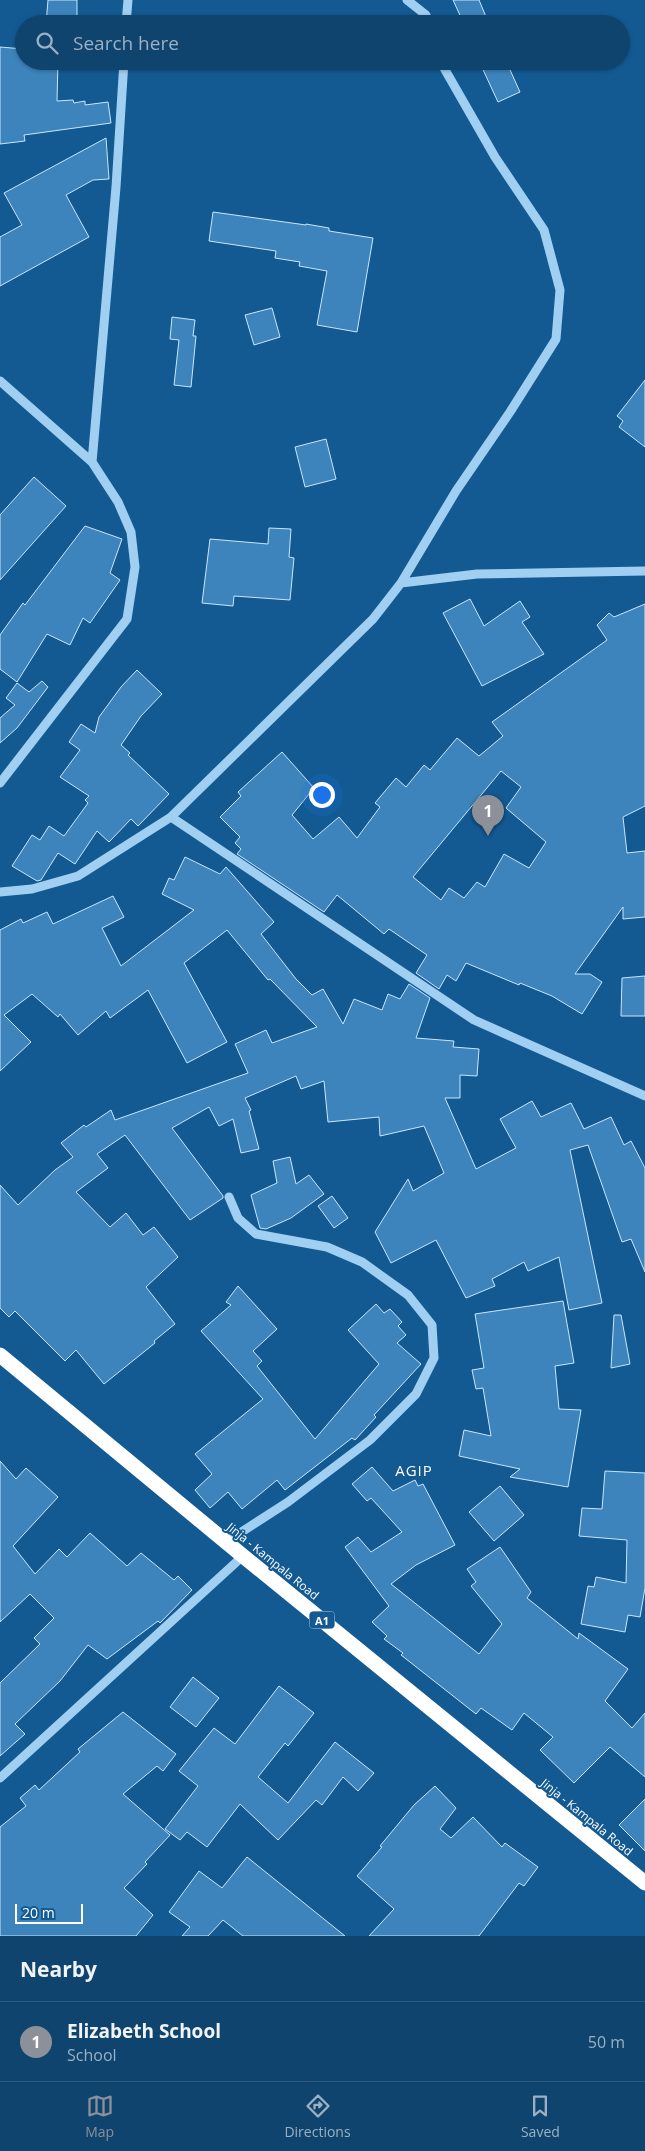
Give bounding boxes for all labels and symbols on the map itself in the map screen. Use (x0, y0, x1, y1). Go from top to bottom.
your location (309, 782, 335, 808)
pin: 1 (472, 795, 504, 836)
district label: AGIP (395, 1460, 433, 1480)
street label: Jinja - Kampala Road (223, 1518, 323, 1603)
road number: A1 (310, 1612, 334, 1628)
street label: Jinja - Kampala Road (537, 1774, 637, 1859)
scale bar (15, 1901, 82, 1924)

